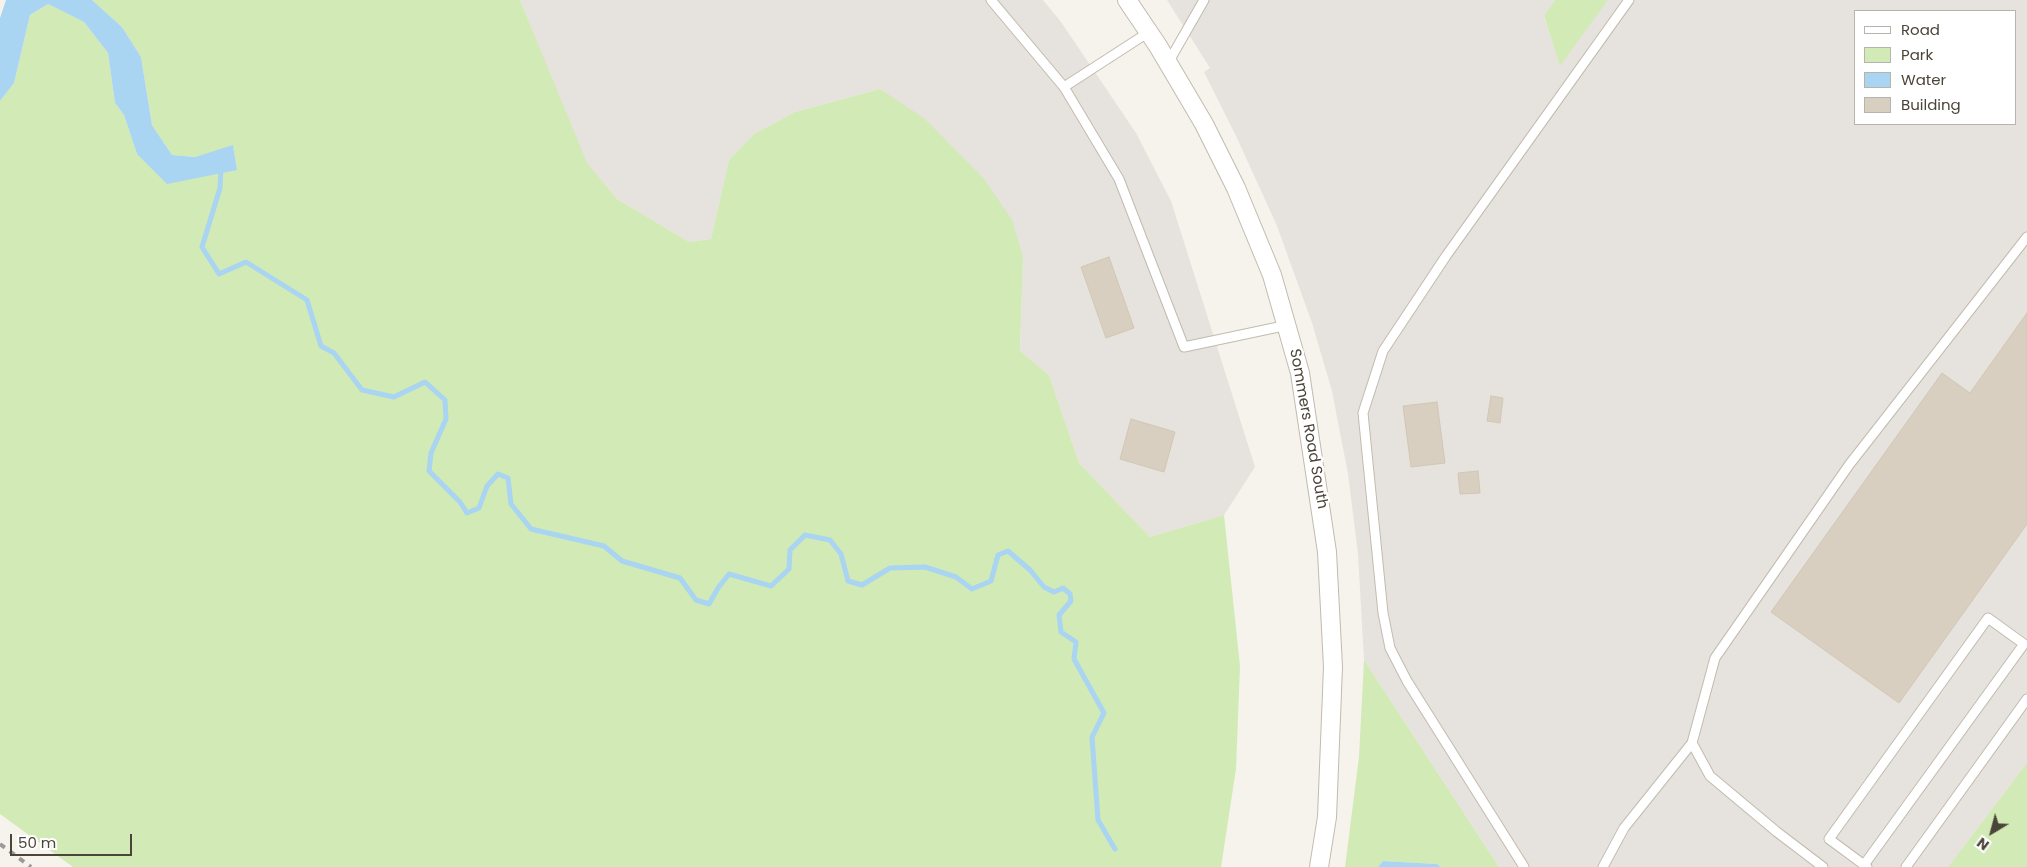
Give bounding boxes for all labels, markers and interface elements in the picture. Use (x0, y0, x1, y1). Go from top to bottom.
legend (1854, 10, 2017, 125)
text: Road (1901, 19, 1940, 40)
text: Park (1901, 44, 1933, 65)
text: Water (1901, 69, 1946, 90)
text: Building (1901, 94, 1961, 115)
street label: Sommers Road South (1285, 348, 1331, 510)
north arrow (1967, 807, 2017, 857)
scale bar (12, 824, 135, 856)
text: 50 m (18, 832, 56, 853)
text: N (1973, 833, 1993, 855)

